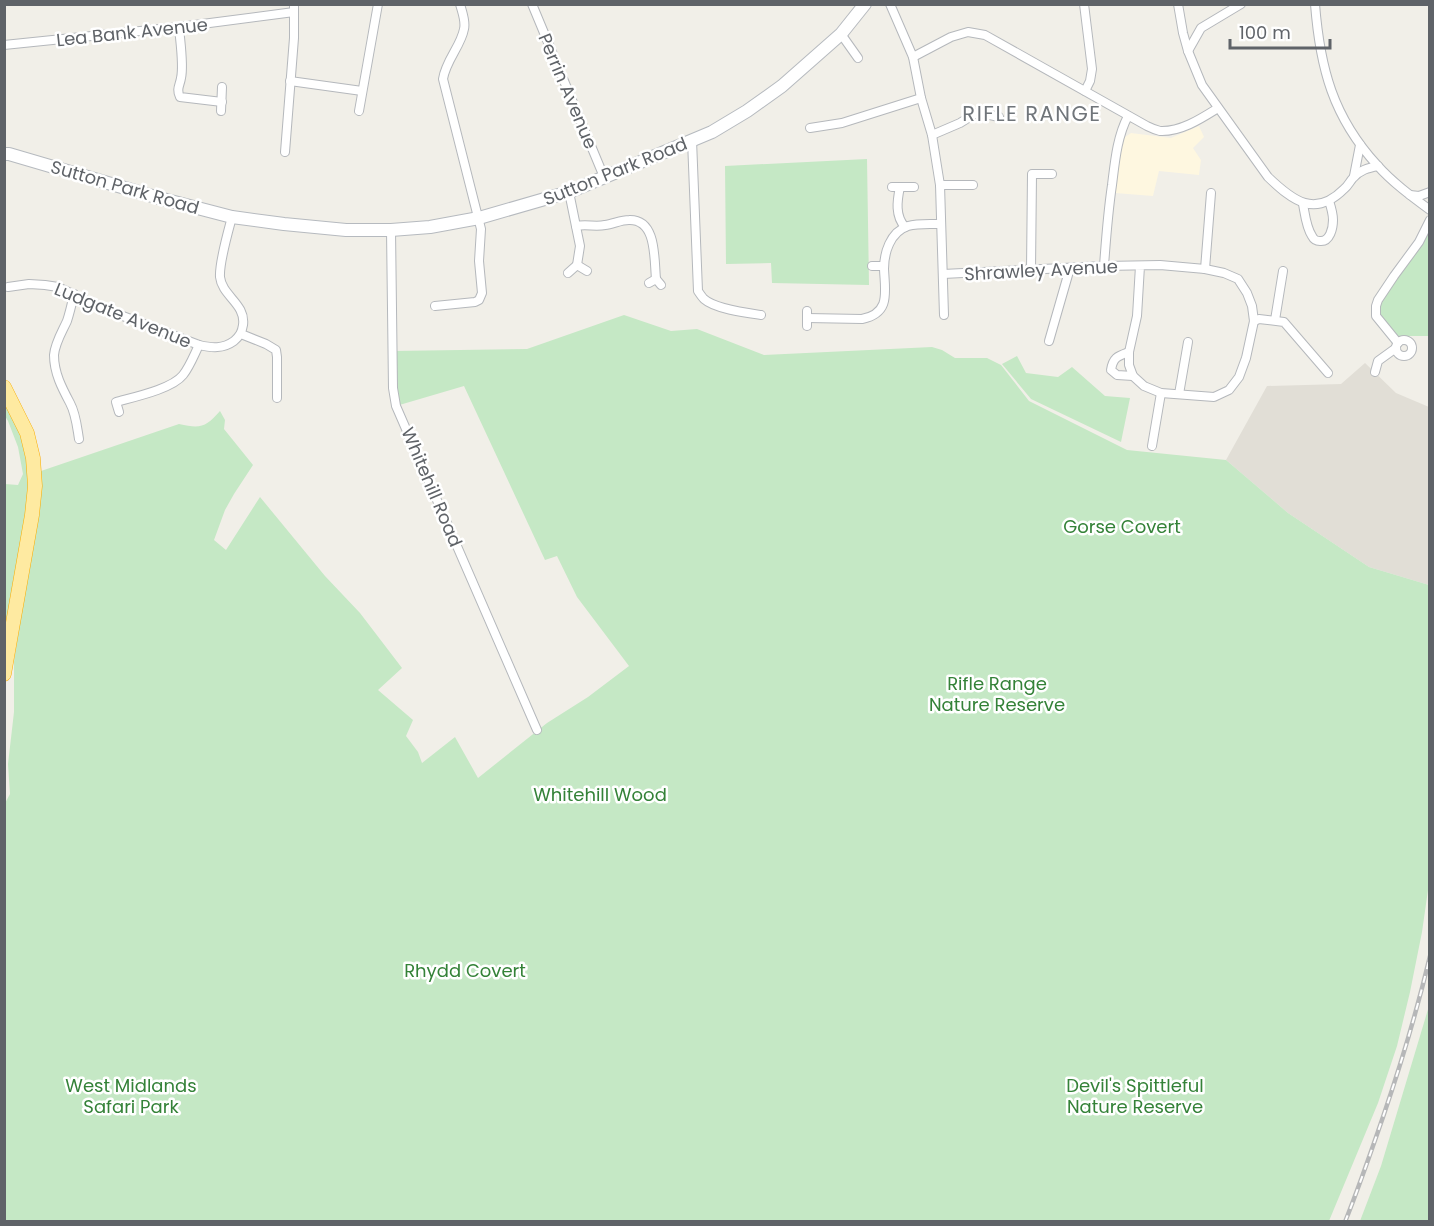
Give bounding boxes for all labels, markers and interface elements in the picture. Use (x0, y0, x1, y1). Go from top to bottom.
street label: Lea Bank Avenue (55, 12, 209, 52)
scale bar (1230, 12, 1330, 50)
text: 100 m (1239, 20, 1291, 45)
street label: Perrin Avenue (532, 29, 604, 153)
district label: RIFLE RANGE (962, 99, 1102, 128)
street label: Sutton Park Road (539, 131, 691, 211)
street label: Sutton Park Road (48, 154, 202, 220)
street label: Shrawley Avenue (964, 253, 1118, 287)
street label: Ludgate Avenue (51, 276, 195, 354)
street label: Whitehill Road (396, 423, 468, 551)
park label: Gorse Covert (1063, 514, 1181, 539)
park label: Rifle Range Nature Reserve (929, 671, 1065, 717)
park label: Whitehill Wood (533, 782, 667, 807)
park label: Rhydd Covert (404, 958, 526, 983)
park label: West Midlands Safari Park (65, 1073, 197, 1119)
park label: Devil's Spittleful Nature Reserve (1066, 1073, 1204, 1119)

